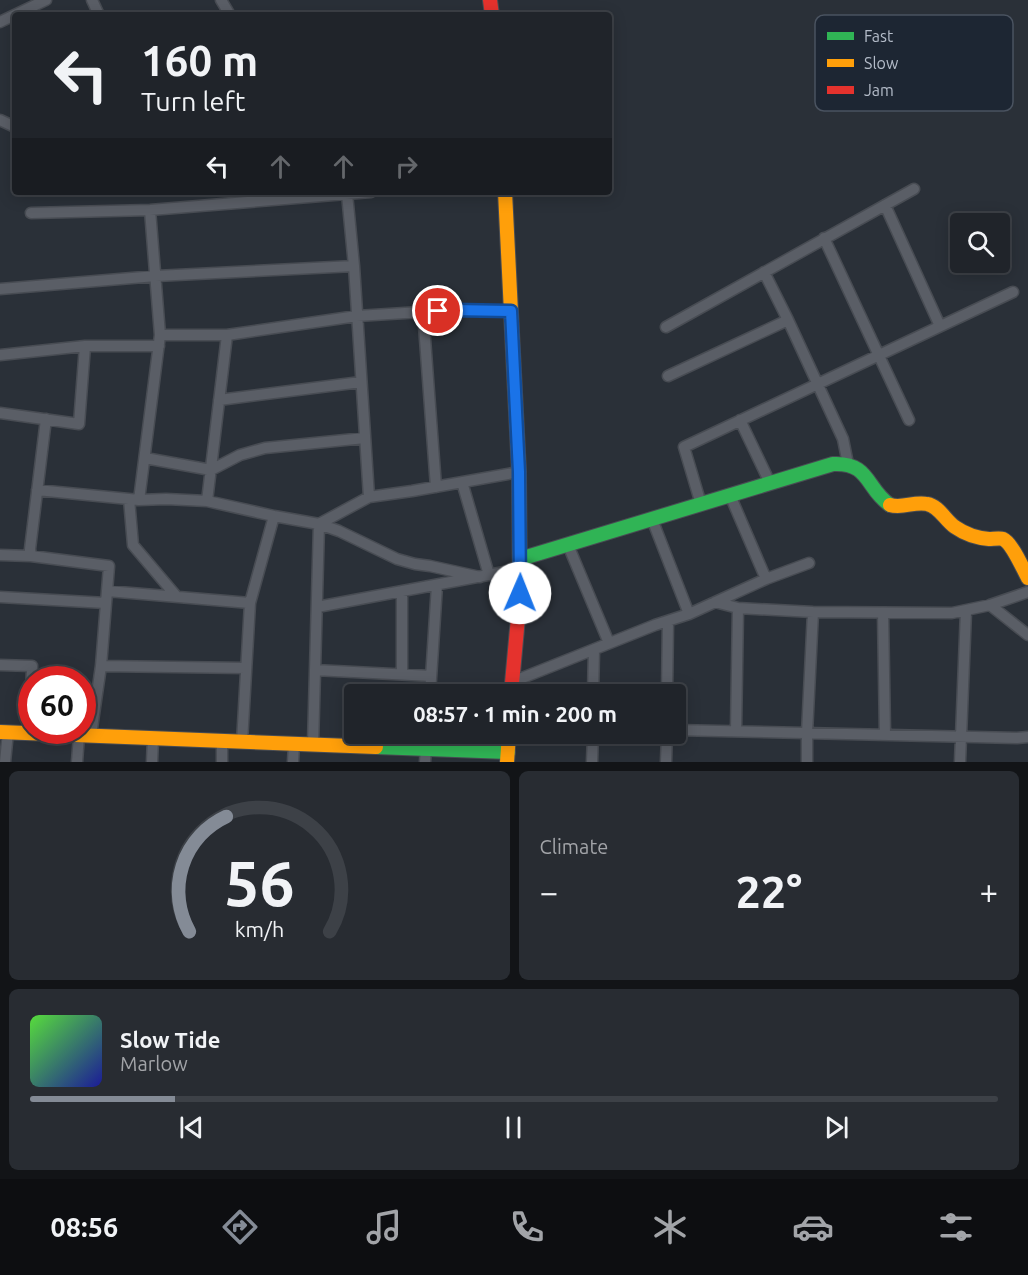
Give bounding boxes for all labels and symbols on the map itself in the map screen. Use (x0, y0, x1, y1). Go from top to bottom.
legend (815, 15, 1013, 111)
text: Fast (864, 27, 894, 45)
text: Slow (864, 54, 899, 72)
text: Jam (864, 81, 894, 99)
pin (412, 285, 463, 336)
position arrow (488, 561, 552, 625)
speed limit sign: 60 (18, 666, 96, 744)

